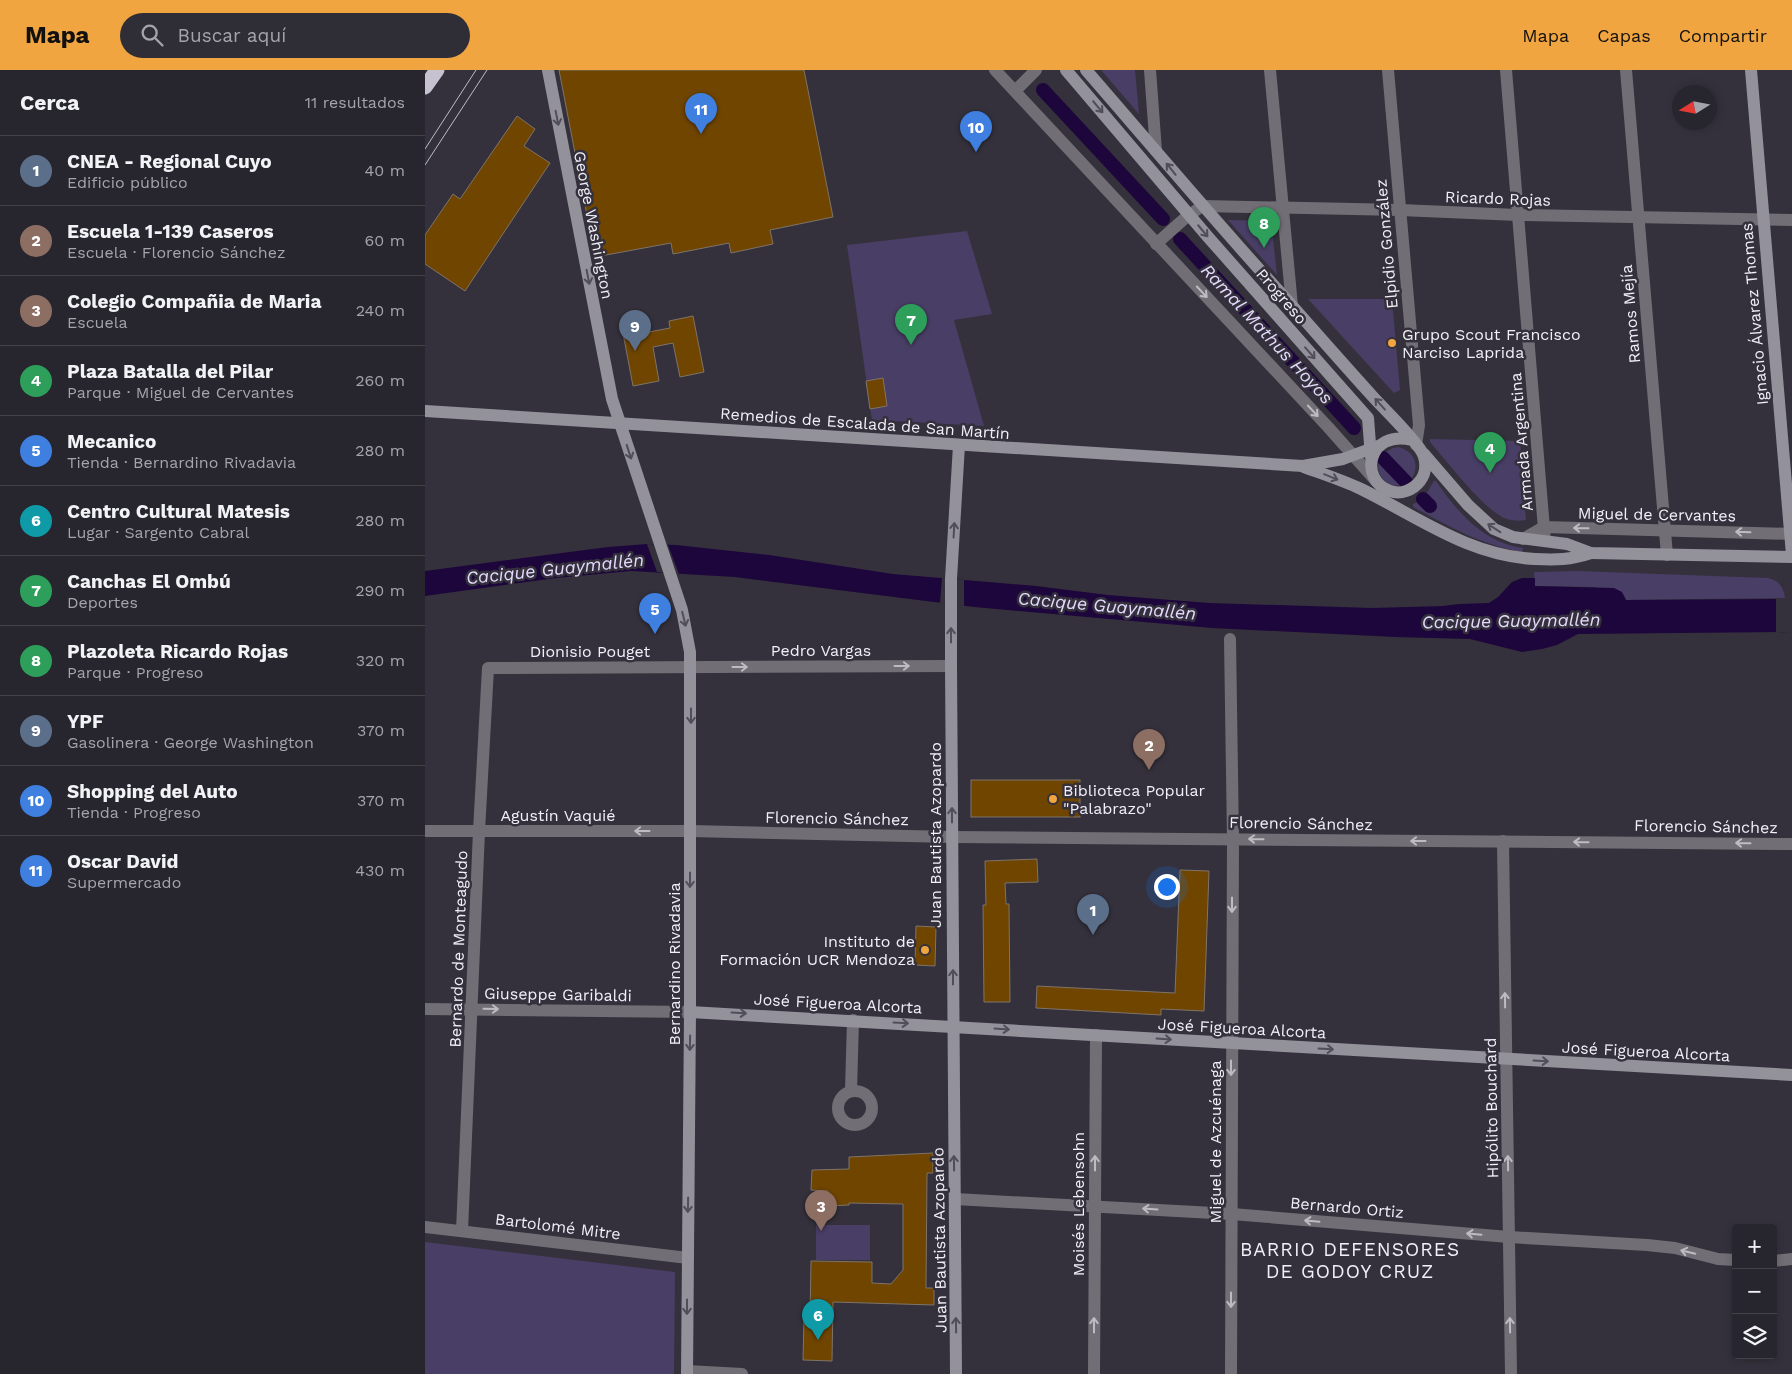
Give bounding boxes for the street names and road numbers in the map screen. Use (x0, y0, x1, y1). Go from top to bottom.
street label: George Washington (570, 149, 617, 301)
street label: Elpidio González (1371, 178, 1402, 310)
street label: Ricardo Rojas (1445, 187, 1551, 210)
street label: Ignacio Álvarez Thomas (1737, 222, 1772, 406)
street label: Ramos Mejía (1617, 264, 1644, 364)
street label: Progreso (1252, 265, 1311, 328)
street label: Armada Argentina (1506, 372, 1537, 512)
street label: Remedios de Escalada de San Martín (720, 404, 1010, 443)
street label: Miguel de Cervantes (1578, 504, 1736, 525)
street label: Pedro Vargas (771, 641, 871, 660)
street label: Dionisio Pouget (530, 642, 651, 661)
street label: Juan Bautista Azopardo (926, 742, 945, 928)
street label: Agustín Vaquié (500, 806, 616, 825)
street label: Florencio Sánchez (765, 808, 909, 829)
street label: Florencio Sánchez (1229, 813, 1373, 834)
street label: Florencio Sánchez (1634, 816, 1778, 837)
street label: Bernardo de Monteagudo (446, 850, 471, 1048)
street label: Bernardino Rivadavia (665, 882, 684, 1046)
street label: Giuseppe Garibaldi (484, 984, 632, 1005)
street label: José Figueroa Alcorta (753, 990, 923, 1017)
street label: José Figueroa Alcorta (1157, 1015, 1327, 1042)
street label: Hipólito Bouchard (1481, 1037, 1502, 1178)
street label: José Figueroa Alcorta (1561, 1038, 1731, 1065)
street label: Miguel de Azcuénaga (1206, 1061, 1225, 1223)
street label: Moisés Lebensohn (1069, 1132, 1088, 1276)
street label: Juan Bautista Azopardo (928, 1147, 951, 1333)
street label: Bernardo Ortiz (1289, 1193, 1405, 1222)
street label: Bartolomé Mitre (494, 1209, 622, 1244)

